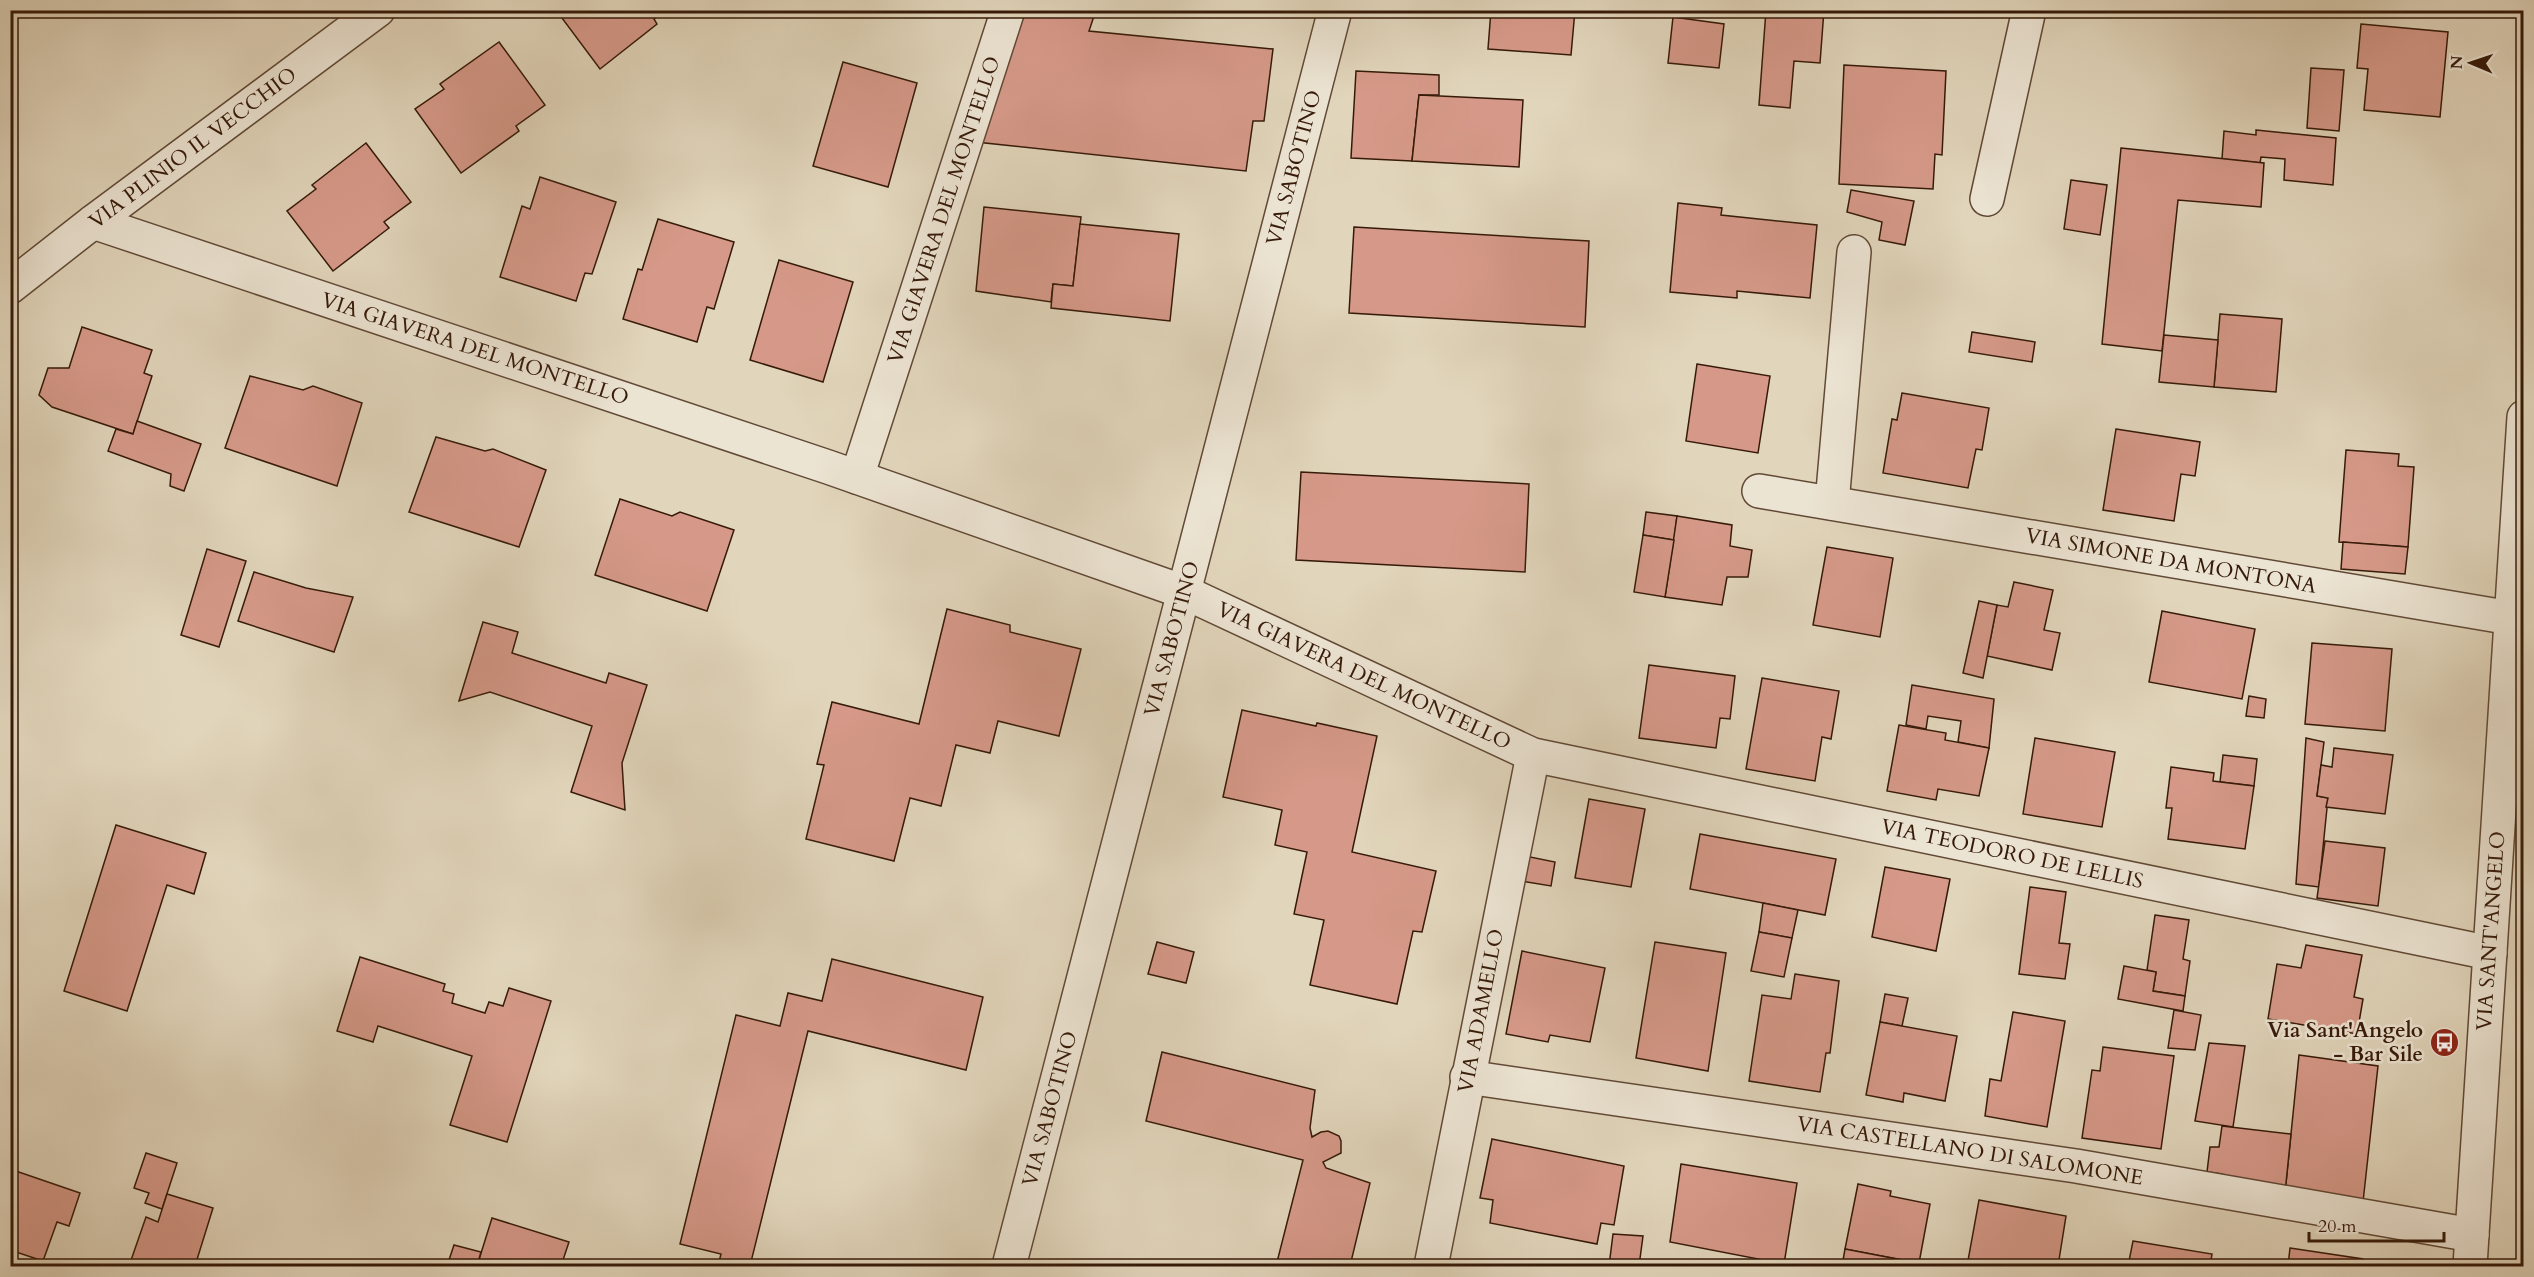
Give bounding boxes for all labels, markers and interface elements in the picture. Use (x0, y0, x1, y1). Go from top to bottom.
north arrow (2441, 33, 2501, 93)
street label: VIA GIAVERA DEL MONTELLO (881, 53, 1007, 367)
text: N (2446, 55, 2468, 70)
street label: VIA PLINIO IL VECCHIO (83, 60, 303, 236)
street label: VIA SABOTINO (1259, 87, 1329, 249)
street label: VIA GIAVERA DEL MONTELLO (318, 286, 632, 412)
street label: VIA SIMONE DA MONTONA (2023, 521, 2319, 601)
street label: VIA SABOTINO (1137, 558, 1207, 720)
street label: VIA GIAVERA DEL MONTELLO (1212, 595, 1516, 757)
street label: VIA TEODORO DE LELLIS (1878, 812, 2146, 896)
street label: VIA SANT'ANGELO (2470, 830, 2512, 1032)
street label: VIA ADAMELLO (1451, 927, 1511, 1095)
place label: Via Sant'Angelo - Bar Sile (2267, 1016, 2423, 1069)
bus stop icon: Via Sant'Angelo - Bar Sile (2428, 1026, 2460, 1058)
street label: VIA SABOTINO (1015, 1028, 1085, 1190)
street label: VIA CASTELLANO DI SALOMONE (1795, 1109, 2145, 1193)
scale bar (2309, 1205, 2444, 1243)
text: 20 m (2318, 1214, 2357, 1239)

